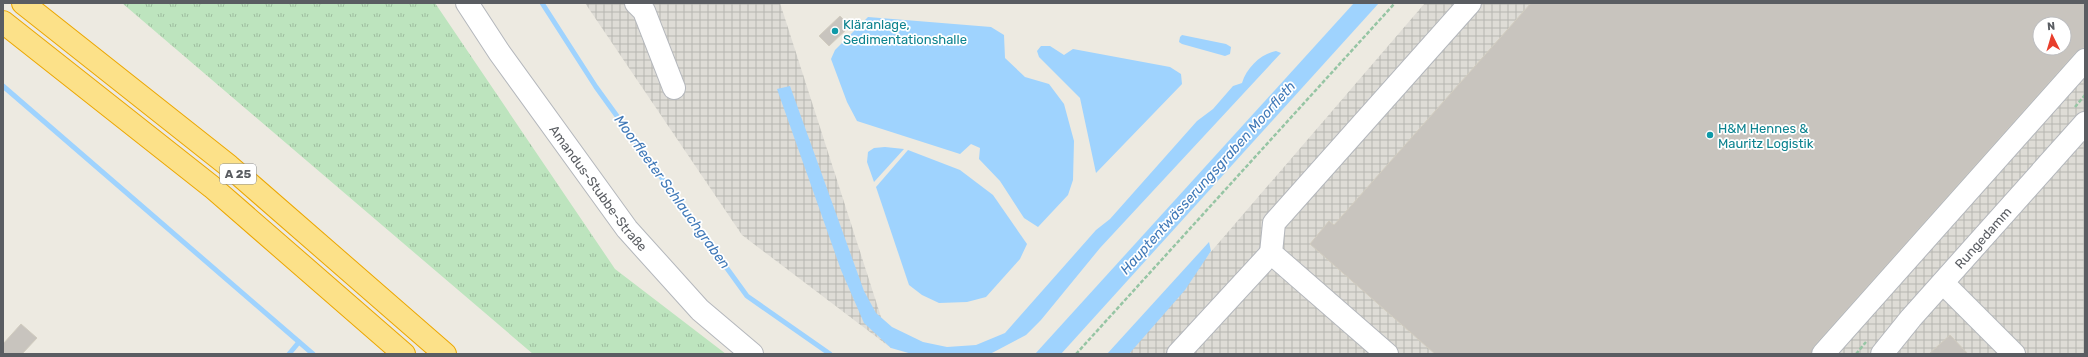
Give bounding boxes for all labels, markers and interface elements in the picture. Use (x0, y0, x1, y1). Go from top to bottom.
north arrow (2032, 16, 2072, 56)
place label: Kläranlage, Sedimentationshalle (843, 17, 967, 47)
text: N (2047, 20, 2056, 33)
marker: Kläranlage, Sedimentationshalle (830, 26, 840, 36)
water label: Hauptentwässerungsgraben Moorfleth (1117, 78, 1299, 278)
water label: Moorfleeter Schlauchgraben (610, 112, 734, 272)
place label: H&M Hennes & Mauritz Logistik (1718, 121, 1814, 152)
street label: Amandus-Stubbe-Straße (547, 122, 651, 254)
marker: H&M Hennes & Mauritz Logistik (1705, 130, 1715, 140)
road number: A 25 (220, 164, 256, 184)
street label: Rungedamm (1951, 204, 2014, 271)

